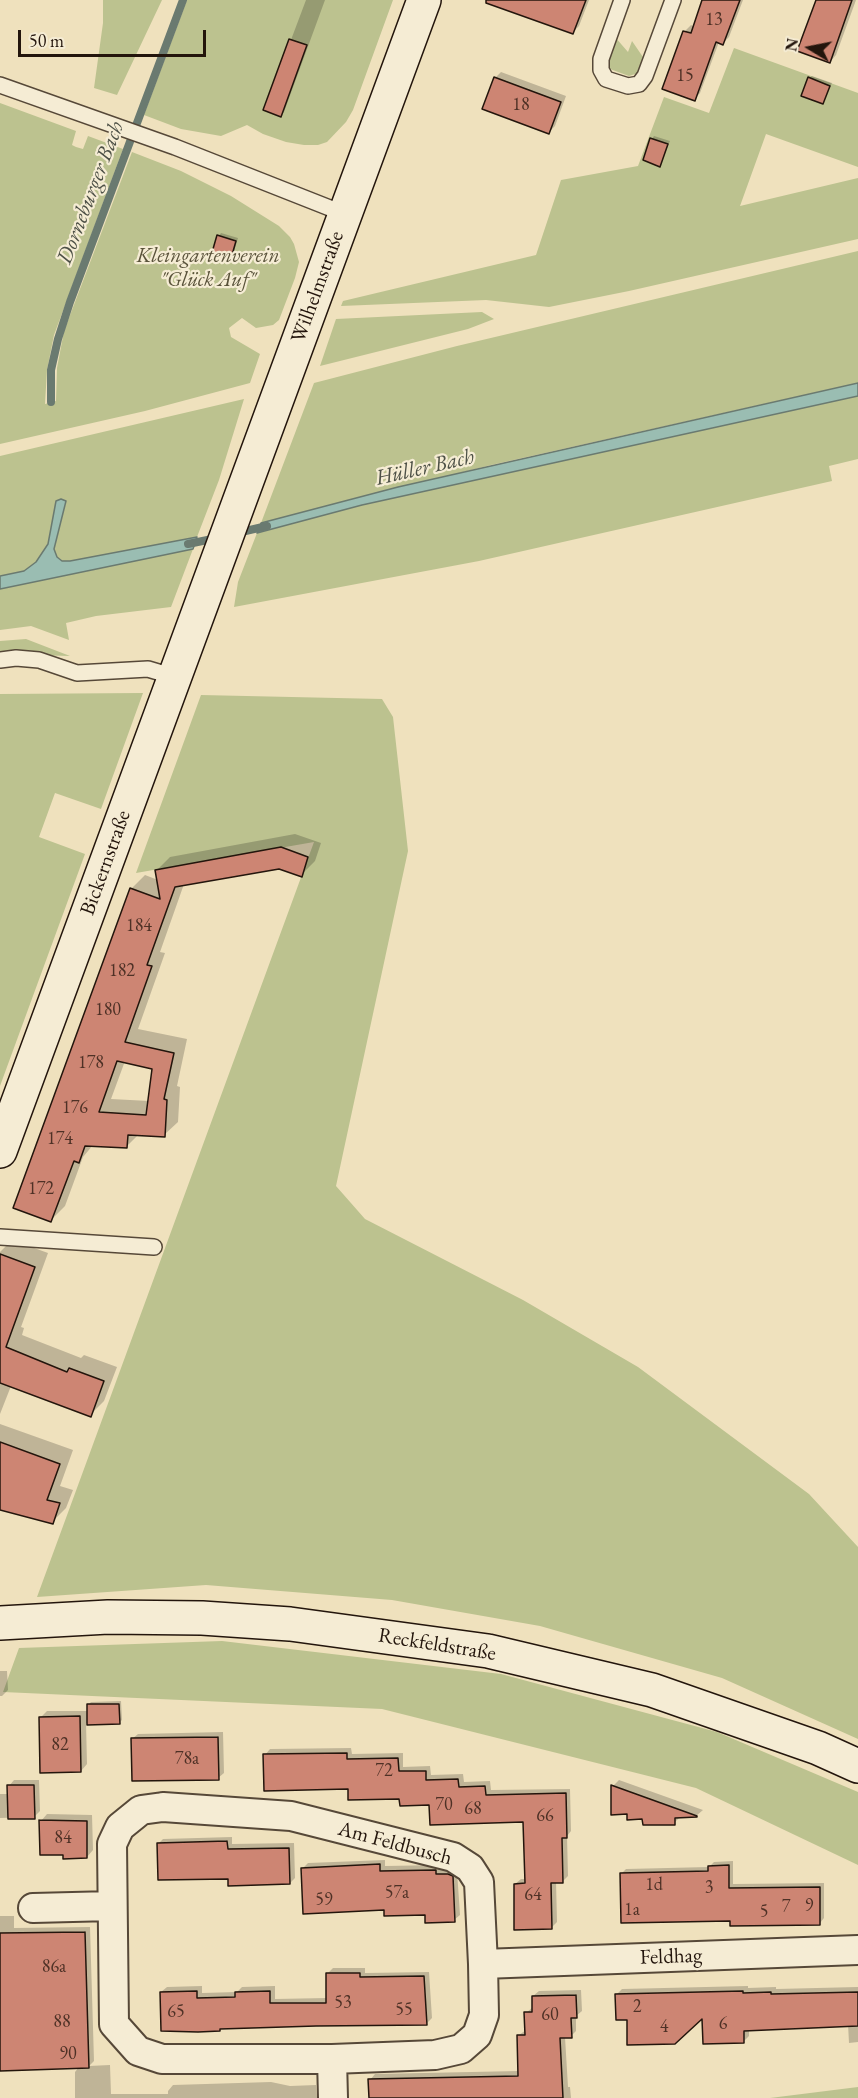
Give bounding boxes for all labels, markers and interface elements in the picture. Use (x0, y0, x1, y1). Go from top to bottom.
house number: 13 (705, 9, 723, 31)
scale bar (21, 18, 208, 56)
north arrow (780, 18, 840, 78)
text: 50 m (29, 29, 64, 52)
text: N (780, 37, 803, 53)
house number: 15 (676, 65, 694, 87)
house number: 18 (512, 94, 530, 116)
water label: Dorneburger Bach (52, 118, 130, 268)
street label: Wilhelmstraße (286, 228, 350, 346)
park label: Kleingartenverein "Glück Auf" (136, 243, 280, 293)
water label: Hüller Bach (373, 444, 477, 492)
street label: Bickernstraße (75, 807, 137, 919)
house number: 184 (126, 915, 152, 937)
house number: 182 (109, 960, 135, 982)
house number: 180 (95, 999, 121, 1021)
house number: 178 (78, 1052, 104, 1074)
house number: 176 (62, 1097, 88, 1119)
house number: 174 (47, 1128, 73, 1150)
house number: 172 (28, 1178, 54, 1200)
street label: Reckfeldstraße (376, 1623, 498, 1667)
house number: 82 (51, 1734, 69, 1756)
house number: 78a (175, 1748, 199, 1770)
house number: 72 (375, 1760, 393, 1782)
house number: 70 (435, 1794, 453, 1816)
house number: 68 (464, 1798, 482, 1820)
house number: 66 (536, 1805, 554, 1827)
street label: Am Feldbusch (335, 1817, 455, 1871)
house number: 84 (54, 1827, 72, 1849)
house number: 1d (645, 1874, 663, 1896)
house number: 3 (705, 1877, 713, 1899)
house number: 57a (385, 1882, 409, 1904)
house number: 64 (524, 1884, 542, 1906)
house number: 59 (315, 1889, 333, 1911)
house number: 9 (805, 1895, 813, 1917)
house number: 7 (782, 1896, 790, 1918)
house number: 1a (624, 1899, 640, 1921)
house number: 5 (760, 1901, 768, 1923)
street label: Feldhag (639, 1943, 703, 1971)
house number: 86a (42, 1956, 66, 1978)
house number: 53 (334, 1992, 352, 2014)
house number: 2 (633, 1996, 641, 2018)
house number: 55 (395, 1999, 413, 2021)
house number: 65 (167, 2001, 185, 2023)
house number: 60 (541, 2004, 559, 2026)
house number: 88 (53, 2011, 71, 2033)
house number: 6 (719, 2013, 727, 2035)
house number: 4 (660, 2016, 668, 2038)
house number: 90 (59, 2043, 77, 2065)

